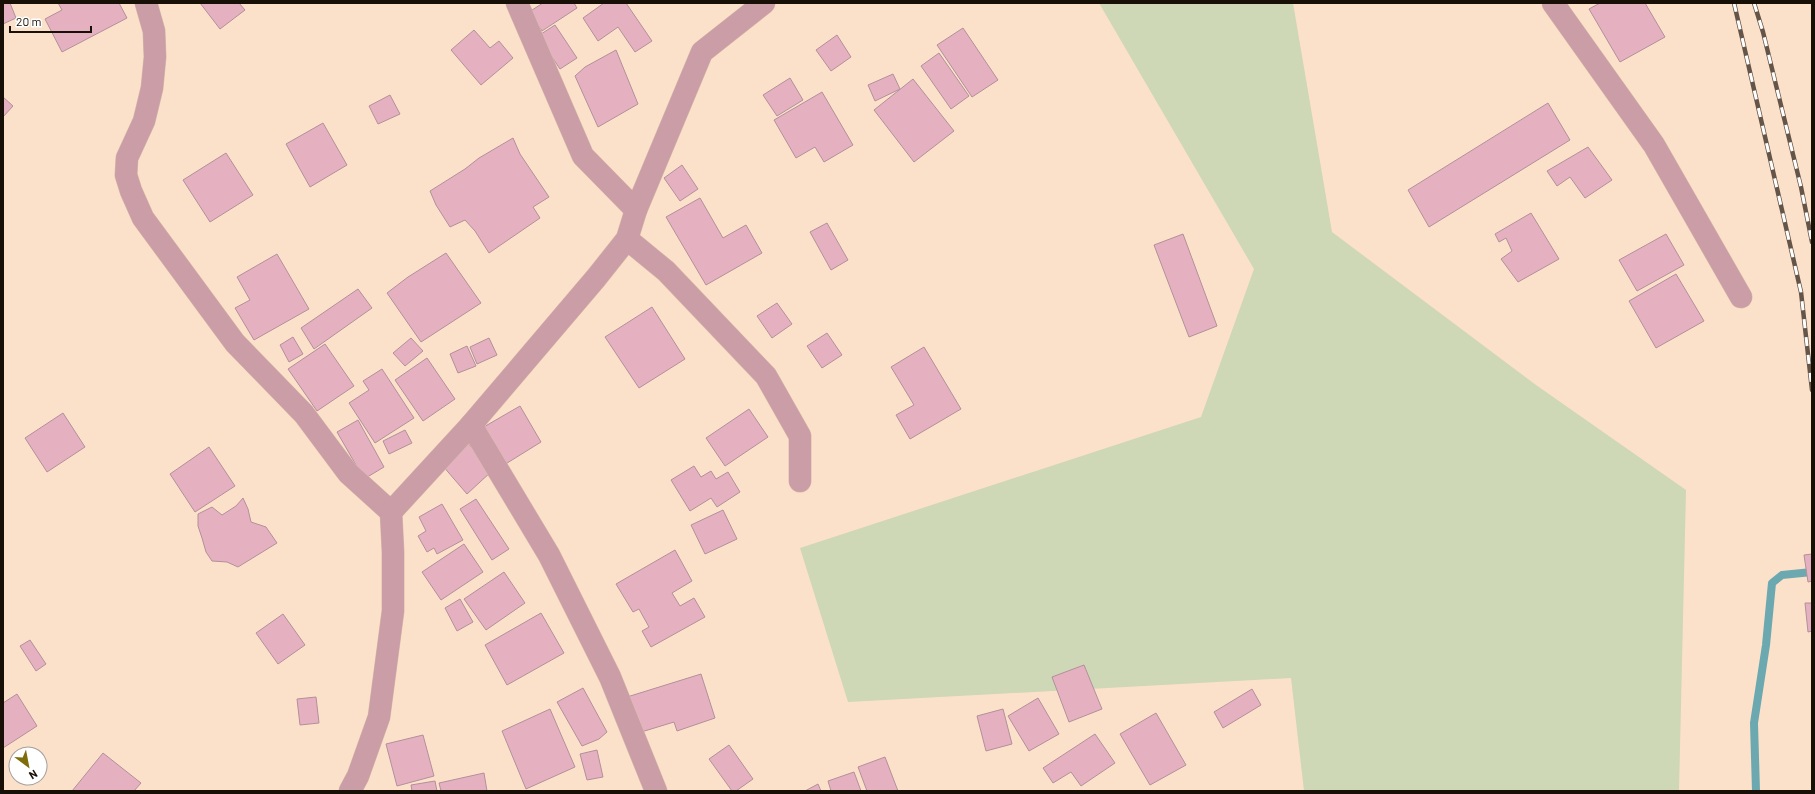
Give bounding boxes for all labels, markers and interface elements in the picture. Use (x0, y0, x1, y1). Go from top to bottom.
scale bar (10, 8, 91, 34)
text: 20 m (16, 14, 42, 28)
north arrow (8, 746, 48, 786)
text: N (27, 767, 40, 782)

